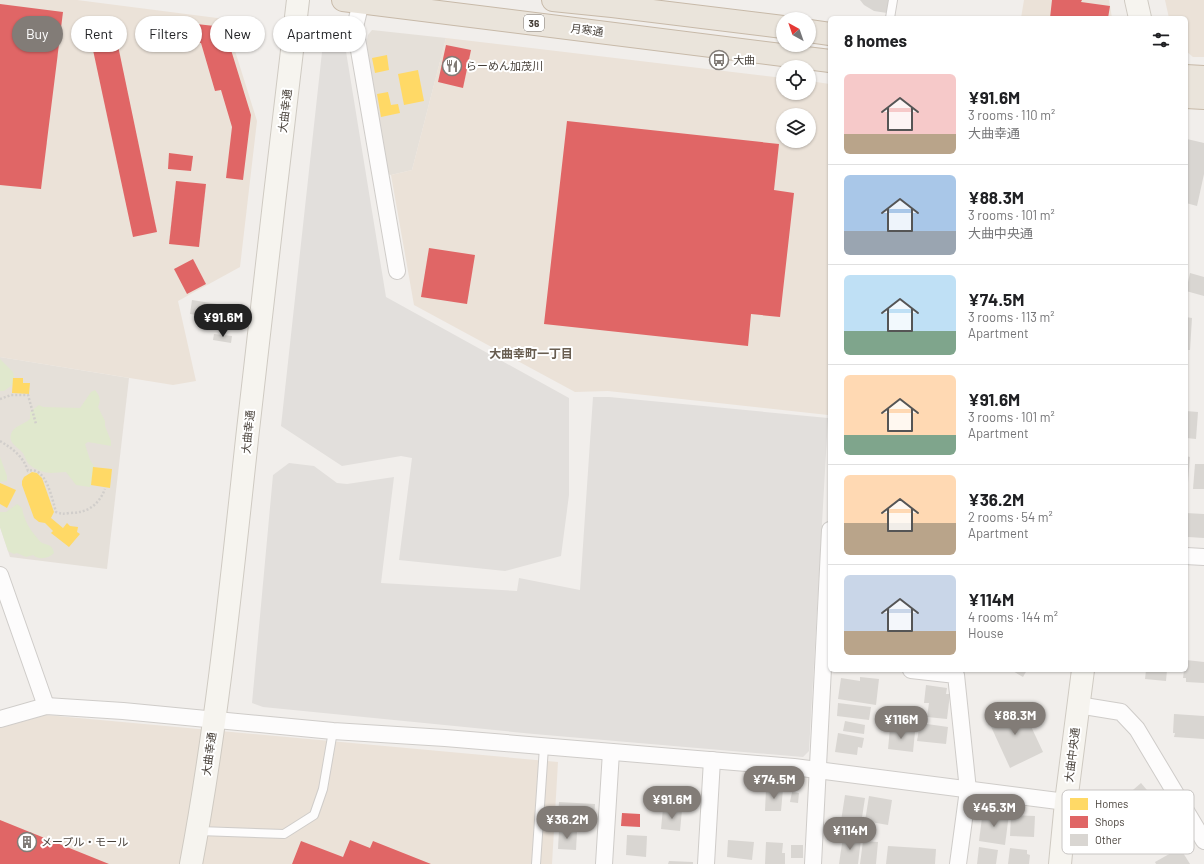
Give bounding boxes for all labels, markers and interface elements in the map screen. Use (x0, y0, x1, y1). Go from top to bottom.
north arrow (776, 12, 816, 52)
map controls (776, 12, 816, 148)
road number: 36 (524, 15, 544, 31)
chip: Buy (12, 16, 63, 52)
chip: Rent (71, 16, 127, 52)
chip: Filters (135, 16, 202, 52)
chip: New (210, 16, 265, 52)
chip: Apartment (273, 16, 366, 52)
street label: 月寒通 (570, 21, 604, 38)
icon: filters (1150, 29, 1172, 51)
text: 8 homes (844, 30, 907, 50)
bus stop icon: 大曲 (708, 49, 730, 71)
place label: 大曲 (733, 53, 755, 66)
restaurant icon: らーめん加茂川 (441, 55, 463, 77)
place label: らーめん加茂川 (466, 59, 543, 72)
button: locate (776, 60, 816, 100)
text: ¥91.6M (968, 87, 1020, 107)
street label: 大曲幸通 (275, 88, 294, 134)
icon: home (876, 90, 924, 138)
text: 3 rooms · 110 m² (968, 107, 1055, 123)
button: layers (776, 108, 816, 148)
text: 大曲幸通 (968, 125, 1020, 141)
text: ¥88.3M (968, 187, 1024, 207)
icon: home (876, 191, 924, 239)
text: 3 rooms · 101 m² (968, 207, 1055, 223)
text: 大曲中央通 (968, 225, 1033, 241)
text: ¥74.5M (968, 289, 1024, 309)
icon: home (876, 291, 924, 339)
pin: ¥91.6M (190, 304, 256, 338)
text: ¥91.6M (203, 309, 243, 325)
text: 3 rooms · 113 m² (968, 309, 1055, 325)
text: Apartment (968, 325, 1029, 341)
district label: 大曲幸町一丁目 (489, 346, 573, 360)
text: ¥91.6M (968, 389, 1020, 409)
icon: home (876, 391, 924, 439)
street label: 大曲幸通 (239, 409, 256, 455)
text: 3 rooms · 101 m² (968, 409, 1055, 425)
text: Apartment (968, 425, 1029, 441)
text: ¥36.2M (968, 489, 1024, 509)
icon: home (876, 491, 924, 539)
text: 2 rooms · 54 m² (968, 509, 1053, 525)
text: Apartment (968, 525, 1029, 541)
text: ¥114M (968, 589, 1014, 609)
icon: home (876, 591, 924, 639)
text: 4 rooms · 144 m² (968, 609, 1058, 625)
text: House (968, 625, 1004, 641)
pin: ¥88.3M (982, 702, 1048, 736)
pin: ¥116M (873, 706, 929, 740)
text: ¥88.3M (994, 707, 1036, 723)
text: ¥116M (884, 711, 918, 727)
street label: 大曲中央通 (1062, 727, 1081, 783)
street label: 大曲幸通 (199, 731, 218, 777)
pin: ¥74.5M (741, 766, 807, 800)
text: ¥74.5M (752, 771, 796, 787)
pin: ¥91.6M (639, 786, 705, 820)
legend (1062, 790, 1194, 854)
text: ¥91.6M (652, 791, 692, 807)
pin: ¥45.3M (961, 794, 1027, 828)
text: Homes (1095, 797, 1128, 810)
text: ¥45.3M (972, 799, 1016, 815)
pin: ¥36.2M (534, 806, 600, 840)
text: ¥36.2M (545, 811, 589, 827)
text: Shops (1095, 815, 1125, 828)
pin: ¥114M (822, 817, 878, 851)
text: ¥114M (832, 822, 868, 838)
building icon: メープル・モール (16, 831, 38, 853)
text: Other (1095, 833, 1122, 846)
place label: メープル・モール (41, 835, 128, 848)

